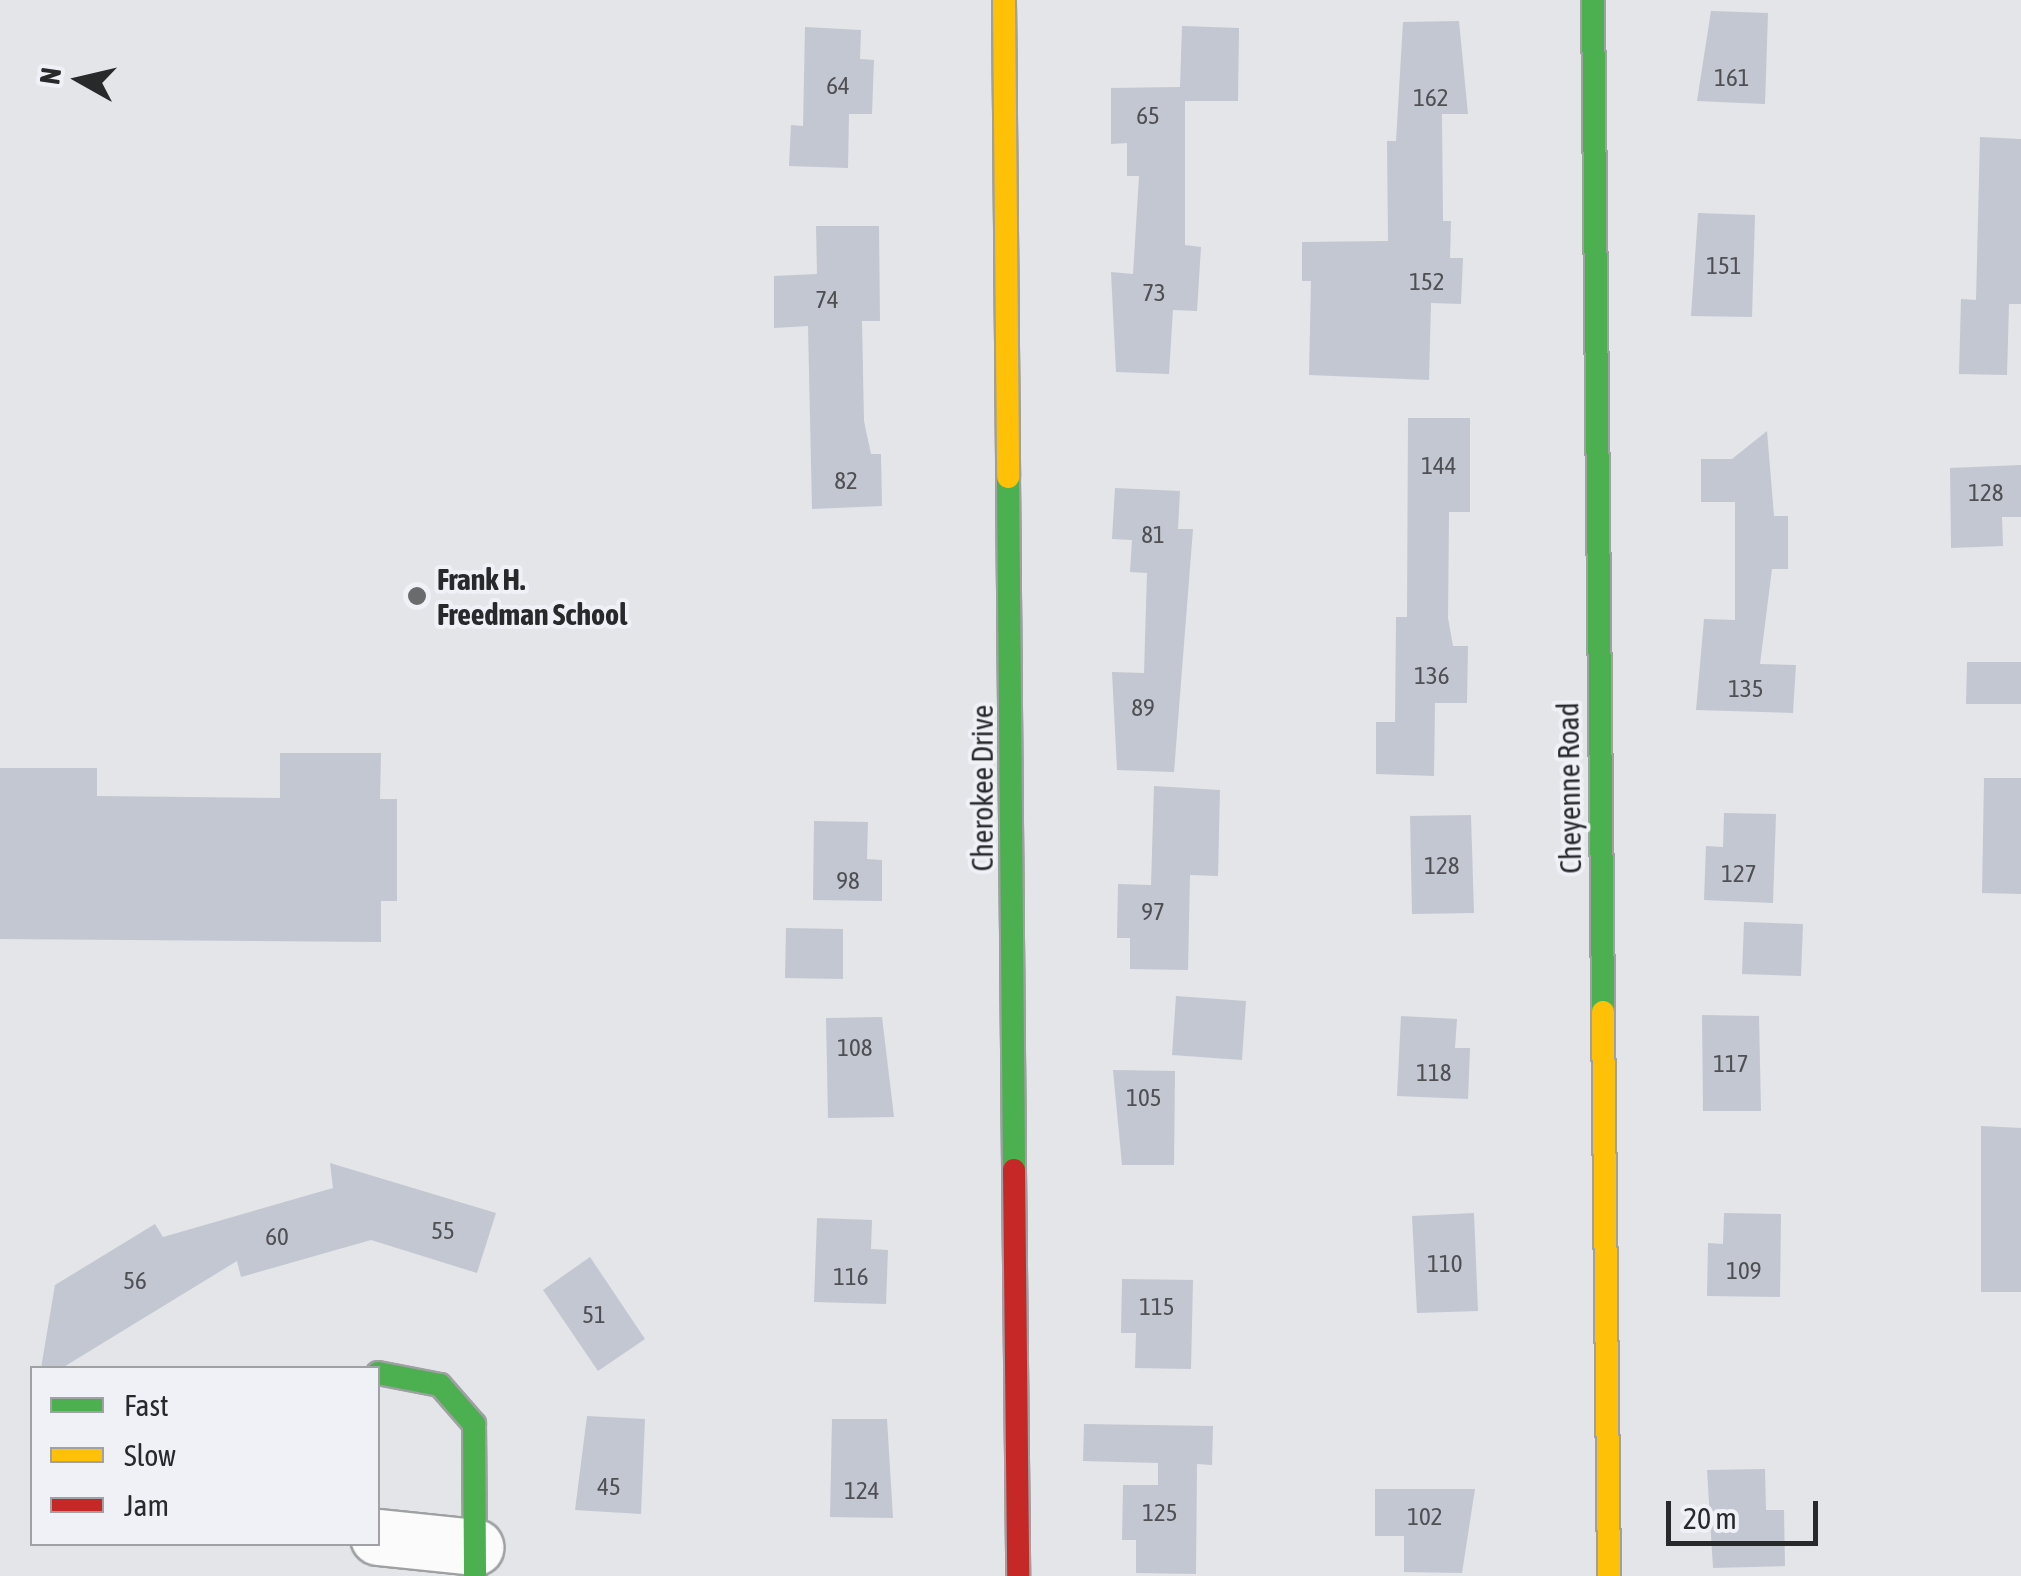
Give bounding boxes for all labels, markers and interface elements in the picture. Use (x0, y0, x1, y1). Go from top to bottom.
north arrow (30, 30, 130, 130)
house number: 161 (1714, 62, 1750, 92)
text: N (33, 65, 67, 86)
house number: 64 (826, 70, 850, 100)
house number: 162 (1413, 82, 1449, 112)
house number: 65 (1136, 100, 1160, 130)
house number: 151 (1706, 250, 1742, 280)
house number: 152 (1409, 266, 1445, 296)
house number: 73 (1142, 277, 1166, 307)
house number: 74 (815, 284, 839, 314)
house number: 144 (1421, 450, 1457, 480)
house number: 82 (834, 465, 858, 495)
house number: 128 (1968, 477, 2004, 507)
house number: 81 (1141, 519, 1165, 549)
place label: Frank H. Freedman School (437, 561, 627, 632)
marker: Frank H. Freedman School (406, 585, 428, 607)
house number: 136 (1414, 660, 1450, 690)
house number: 135 (1728, 673, 1764, 703)
house number: 89 (1131, 692, 1155, 722)
street label: Cheyenne Road (1550, 702, 1588, 874)
street label: Cherokee Drive (964, 705, 1000, 871)
house number: 128 (1424, 850, 1460, 880)
house number: 127 (1721, 858, 1757, 888)
house number: 98 (836, 865, 860, 895)
house number: 97 (1141, 896, 1165, 926)
house number: 108 (837, 1032, 873, 1062)
house number: 117 (1713, 1048, 1749, 1078)
house number: 118 (1416, 1057, 1452, 1087)
house number: 105 (1126, 1082, 1162, 1112)
house number: 55 (431, 1215, 455, 1245)
house number: 60 (265, 1221, 289, 1251)
house number: 110 (1427, 1248, 1463, 1278)
house number: 109 (1726, 1255, 1762, 1285)
house number: 116 (833, 1261, 869, 1291)
house number: 56 (123, 1265, 147, 1295)
house number: 115 (1139, 1291, 1175, 1321)
house number: 51 (582, 1299, 606, 1329)
legend (30, 1366, 380, 1546)
text: Fast (124, 1388, 169, 1422)
text: Slow (124, 1438, 176, 1472)
house number: 45 (597, 1471, 621, 1501)
house number: 124 (844, 1475, 880, 1505)
scale bar (1671, 1481, 1824, 1543)
text: Jam (124, 1488, 169, 1522)
house number: 125 (1142, 1497, 1178, 1527)
house number: 102 (1407, 1501, 1443, 1531)
text: 20 m (1683, 1501, 1737, 1535)

